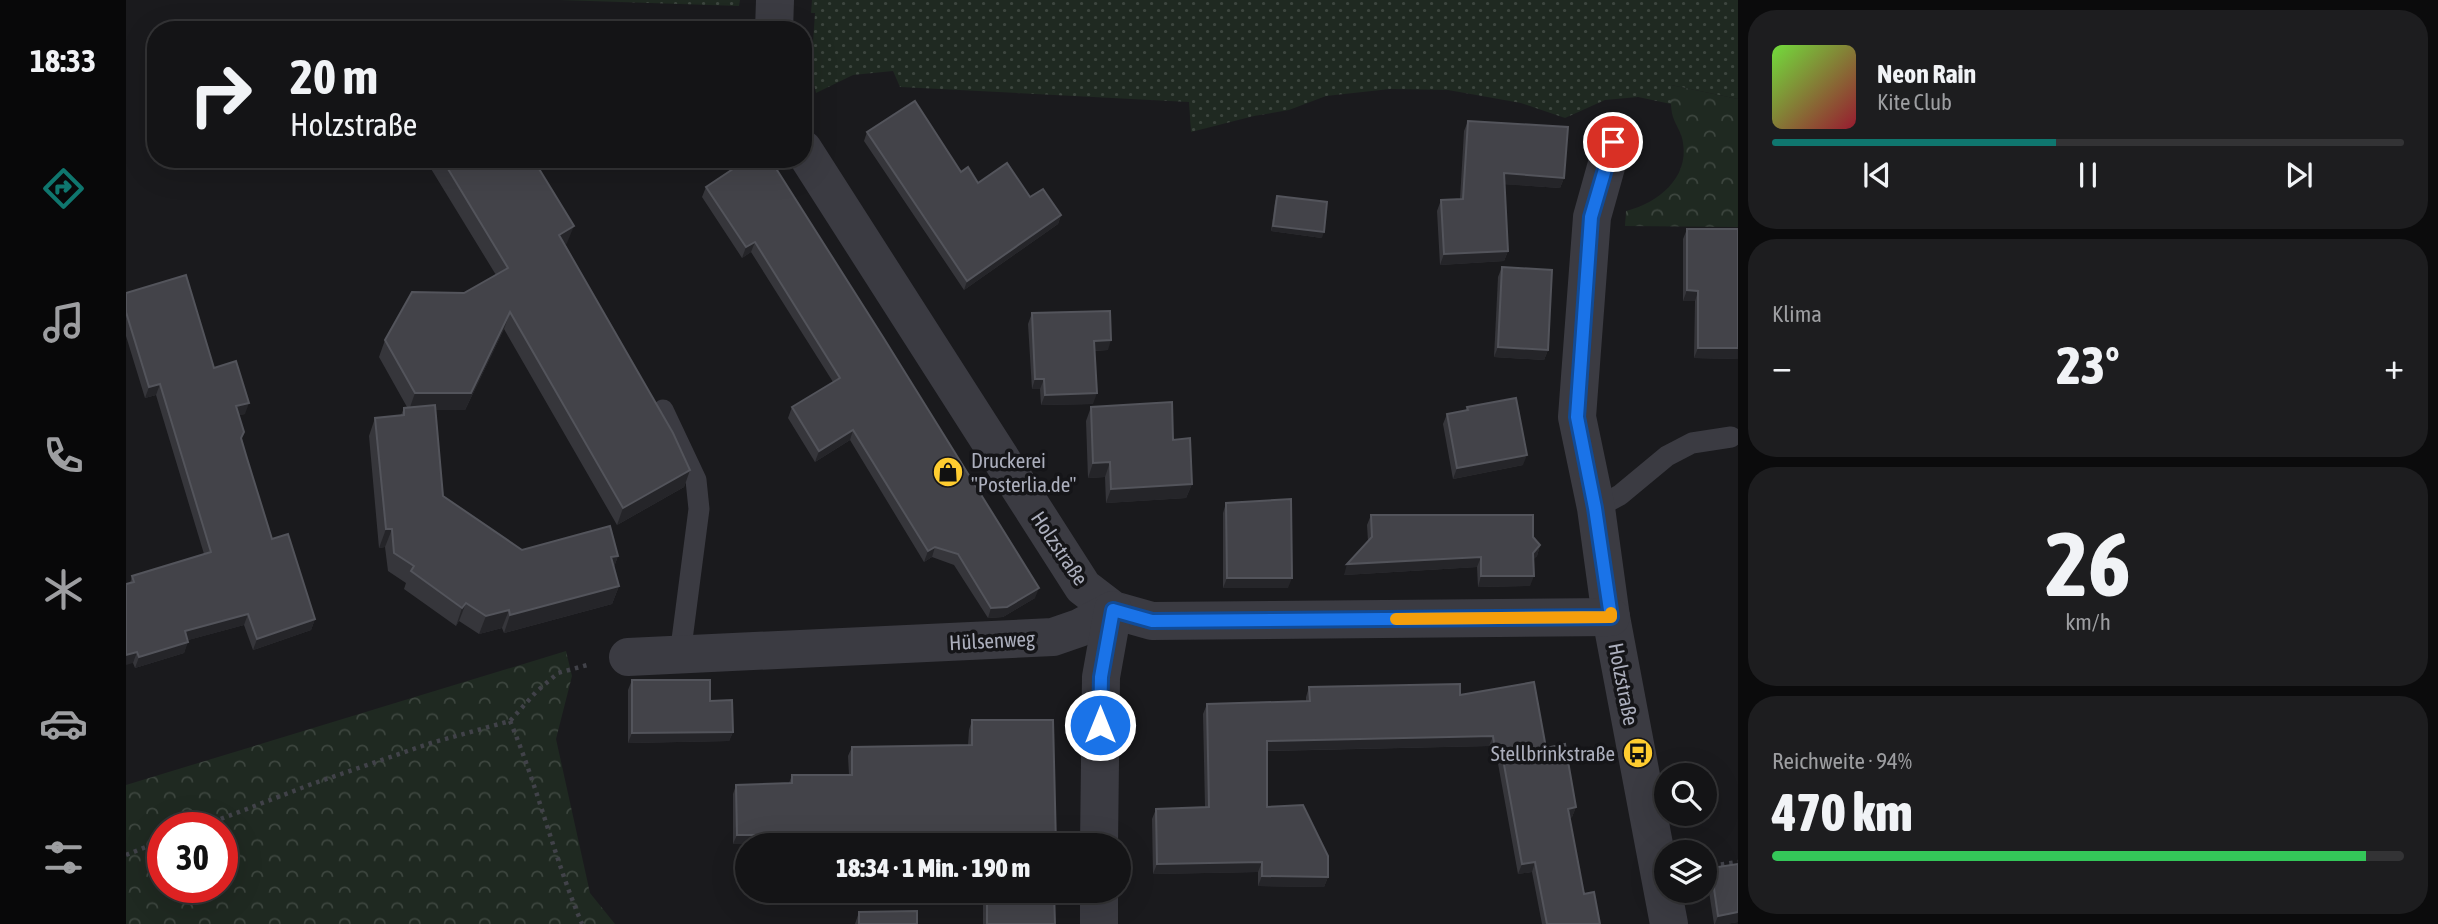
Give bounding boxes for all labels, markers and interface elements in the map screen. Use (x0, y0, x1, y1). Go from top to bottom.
text: 18:33 (30, 42, 96, 79)
text: 20 m (290, 48, 378, 104)
icon: right (175, 49, 266, 140)
text: Neon Rain (1877, 59, 1976, 89)
text: Kite Club (1877, 89, 1952, 115)
text: Holzstraße (290, 106, 417, 143)
pin (1583, 112, 1643, 172)
icon: arrive (1594, 123, 1632, 161)
icon: previous (1858, 156, 1896, 194)
icon: pause (2069, 156, 2107, 194)
icon: next (2280, 156, 2318, 194)
icon: directions (39, 164, 88, 213)
icon: music (39, 298, 88, 347)
text: Klima (1772, 301, 1822, 327)
text: 23° (2056, 335, 2120, 395)
text: − (1772, 344, 1792, 387)
text: + (2384, 344, 2404, 387)
icon: phone (39, 431, 88, 480)
place label: Druckerei "Posterlia.de" (971, 448, 1077, 496)
shop icon: Druckerei "Posterlia.de" (931, 455, 965, 489)
street label: Holzstraße (1027, 507, 1093, 589)
text: 26 (2045, 511, 2131, 615)
icon: climate (39, 565, 88, 614)
text: km/h (2065, 609, 2111, 635)
street label: Hülsenweg (948, 626, 1036, 654)
street label: Holzstraße (1604, 641, 1644, 727)
position arrow (1063, 688, 1137, 762)
icon: car (39, 699, 88, 748)
bus stop icon: Stellbrinkstraße (1621, 736, 1655, 770)
place label: Stellbrinkstraße (1491, 741, 1615, 765)
text: Reichweite · 94% (1772, 748, 1912, 774)
map controls (1654, 763, 1717, 903)
button: search (1654, 763, 1717, 826)
text: 470 km (1772, 782, 1913, 842)
speed limit sign: 30 (147, 812, 238, 903)
icon: filters (39, 833, 88, 882)
button: layers (1654, 840, 1717, 903)
text: 18:34 · 1 Min. · 190 m (836, 853, 1030, 883)

